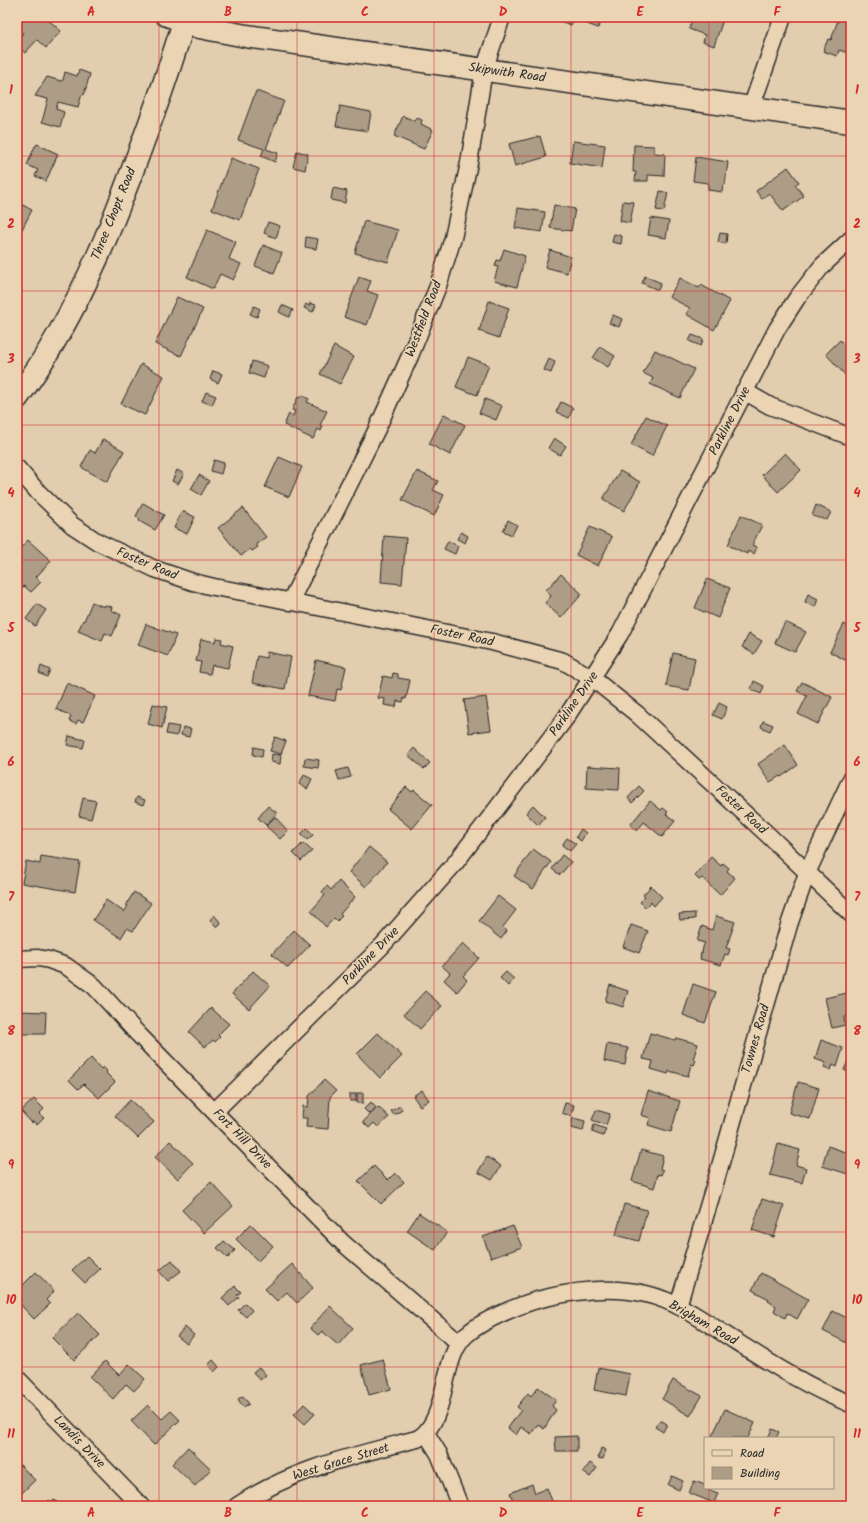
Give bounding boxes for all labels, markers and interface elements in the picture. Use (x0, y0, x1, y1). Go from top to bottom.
text: A (87, 2, 95, 23)
text: B (224, 2, 232, 23)
text: C (361, 2, 369, 23)
text: D (499, 2, 508, 23)
text: E (636, 2, 644, 23)
text: F (773, 2, 781, 23)
street label: Skipwith Road (467, 57, 547, 89)
text: 1 (9, 80, 13, 101)
text: 1 (855, 80, 859, 101)
street label: Three Chopt Road (86, 164, 142, 264)
text: 2 (7, 214, 15, 235)
text: 2 (853, 214, 861, 235)
street label: Westfield Road (400, 277, 448, 360)
text: 3 (6, 349, 15, 370)
text: 3 (852, 349, 861, 370)
street label: Parkline Drive (704, 383, 756, 459)
text: 4 (7, 483, 15, 504)
text: 4 (853, 483, 861, 504)
street label: Foster Road (113, 542, 181, 587)
text: 5 (7, 618, 16, 639)
text: 5 (853, 618, 862, 639)
street label: Foster Road (428, 619, 496, 653)
street label: Parkline Drive (544, 667, 604, 741)
text: 6 (7, 752, 15, 773)
text: 6 (853, 752, 861, 773)
street label: Foster Road (710, 780, 772, 840)
text: 7 (8, 887, 15, 908)
text: 7 (854, 887, 861, 908)
street label: Parkline Drive (337, 922, 405, 990)
street label: Townes Road (736, 1001, 776, 1076)
text: 8 (7, 1021, 15, 1042)
text: 8 (853, 1021, 861, 1042)
street label: Fort Hill Drive (207, 1104, 277, 1174)
text: 9 (8, 1155, 15, 1176)
text: 9 (854, 1155, 861, 1176)
text: 10 (6, 1290, 17, 1311)
text: 10 (852, 1290, 863, 1311)
street label: Brigham Road (665, 1295, 742, 1351)
street label: Landis Drive (48, 1410, 110, 1474)
text: 11 (7, 1424, 15, 1445)
text: 11 (853, 1424, 861, 1445)
street label: West Grace Street (290, 1437, 393, 1487)
legend (704, 1437, 834, 1489)
text: Road (740, 1444, 765, 1463)
text: Building (740, 1464, 780, 1483)
text: A (87, 1503, 95, 1523)
text: B (224, 1503, 232, 1523)
text: C (361, 1503, 369, 1523)
text: D (499, 1503, 508, 1523)
text: E (636, 1503, 644, 1523)
text: F (773, 1503, 781, 1523)

